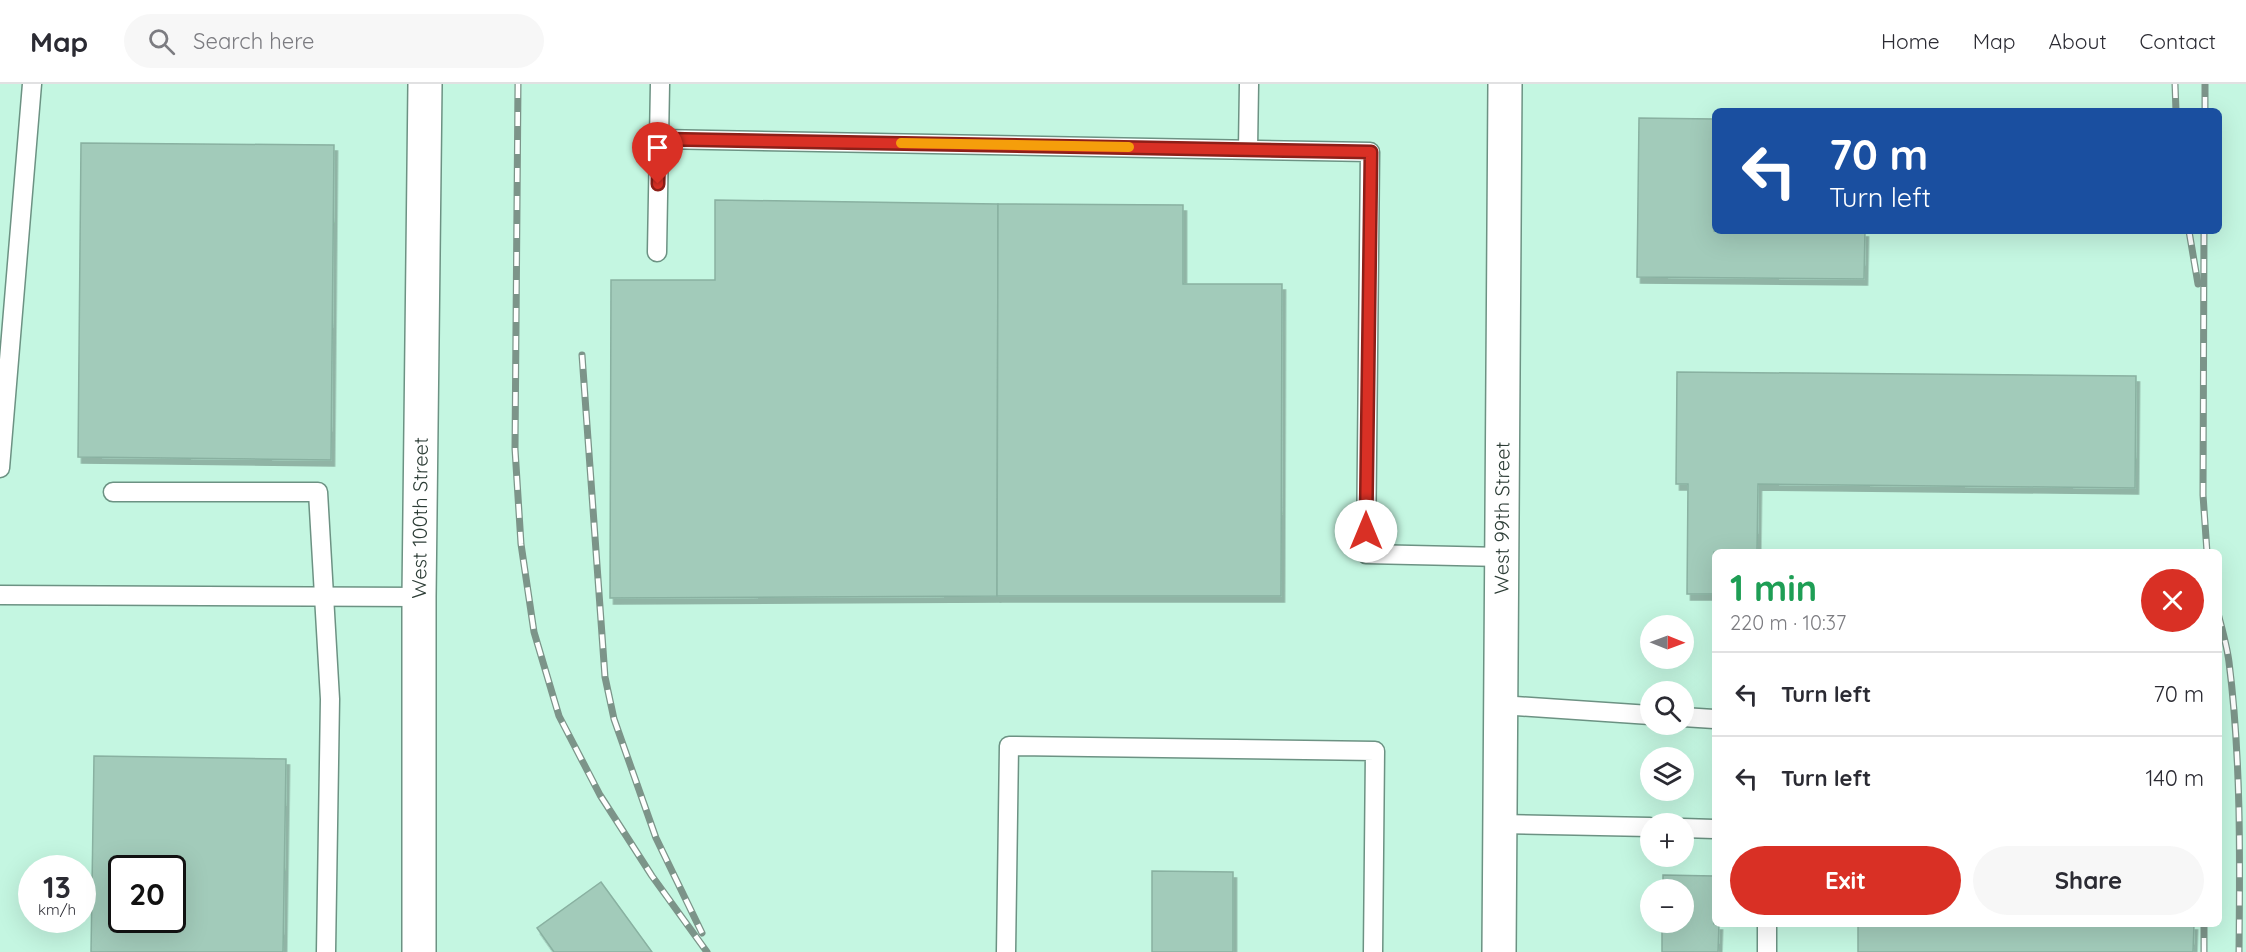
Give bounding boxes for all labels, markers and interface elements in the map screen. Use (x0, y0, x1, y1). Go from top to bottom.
search box (124, 14, 544, 68)
text: Map (30, 24, 88, 59)
icon: search (145, 25, 178, 58)
text: Search here (193, 27, 315, 55)
text: Home (1881, 28, 1940, 54)
text: Map (1973, 28, 2016, 54)
text: About (2049, 28, 2107, 54)
text: Contact (2140, 28, 2216, 54)
pin (632, 122, 683, 184)
text: 70 m (1829, 128, 1928, 181)
icon: arrive (641, 131, 674, 164)
icon: left (1730, 132, 1808, 210)
text: Turn left (1829, 180, 1931, 214)
street label: West 100th Street (406, 437, 433, 599)
street label: West 99th Street (1488, 441, 1515, 594)
position arrow (1334, 499, 1398, 563)
text: 1 min (1730, 565, 1817, 610)
button: close (2141, 569, 2204, 632)
text: 220 m · 10:37 (1730, 610, 1846, 635)
north arrow (1640, 615, 1694, 669)
map controls (1640, 615, 1694, 933)
icon: left (1730, 678, 1763, 711)
text: Turn left (1781, 680, 1871, 708)
text: 70 m (2154, 680, 2204, 708)
button: search (1640, 681, 1694, 735)
button: layers (1640, 747, 1694, 801)
icon: left (1730, 762, 1763, 795)
text: Turn left (1781, 764, 1871, 792)
text: 140 m (2145, 764, 2204, 792)
button: + (1640, 813, 1694, 867)
button: Exit (1730, 846, 1961, 915)
button: Share (1973, 846, 2204, 915)
speed limit sign: 20 (108, 855, 186, 933)
text: 13 (43, 868, 71, 906)
button: − (1640, 879, 1694, 933)
text: km/h (38, 900, 76, 919)

